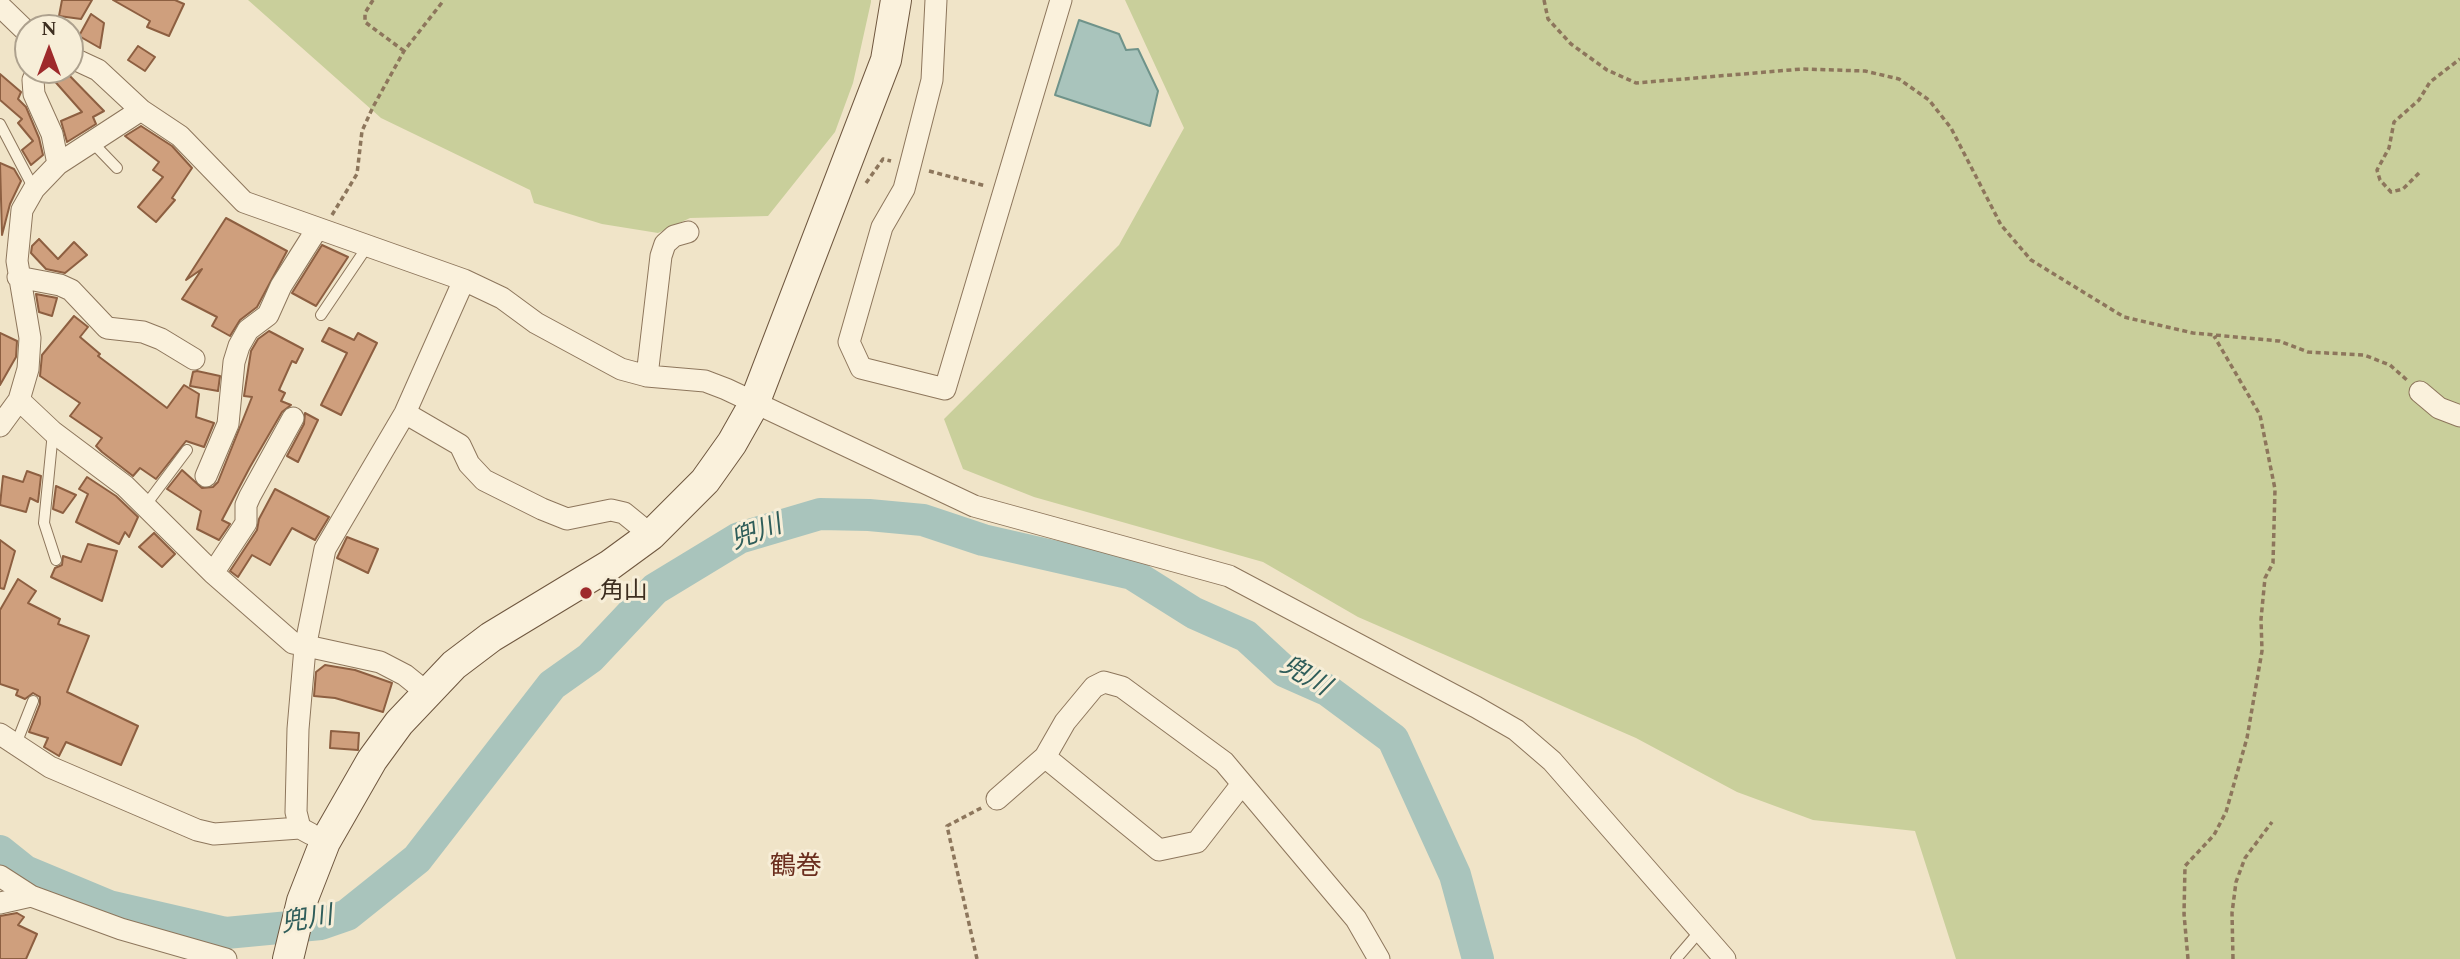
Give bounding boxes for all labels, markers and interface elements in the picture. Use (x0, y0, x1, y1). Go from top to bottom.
north arrow (14, 14, 84, 84)
text: N (41, 15, 57, 44)
water label: 兜川 (727, 511, 787, 559)
place label: 角山 (600, 579, 648, 607)
marker: 角山 (578, 585, 594, 601)
water label: 兜川 (1274, 651, 1334, 705)
district label: 鶴巻 (770, 853, 822, 885)
water label: 兜川 (279, 902, 335, 942)

